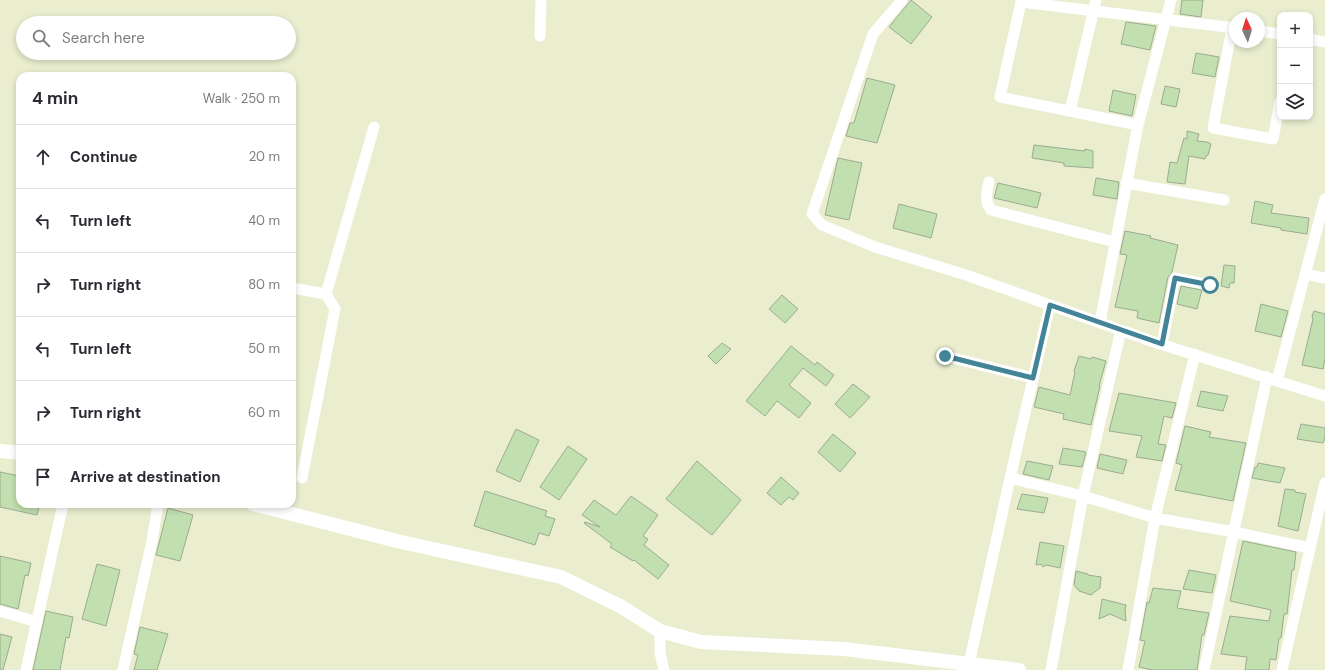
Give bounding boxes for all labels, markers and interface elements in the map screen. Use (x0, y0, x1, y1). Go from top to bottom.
north arrow (1229, 12, 1265, 48)
map controls (1277, 12, 1313, 120)
button: + (1277, 12, 1313, 48)
search box (16, 16, 296, 60)
icon: search (30, 27, 52, 49)
text: Search here (62, 28, 145, 48)
button: − (1277, 48, 1313, 84)
button: layers (1277, 84, 1313, 120)
text: 4 min (32, 87, 78, 109)
text: Walk · 250 m (203, 90, 280, 107)
icon: ahead (32, 146, 54, 168)
text: Continue (70, 147, 138, 167)
text: 20 m (249, 148, 280, 165)
icon: left (32, 210, 54, 232)
text: Turn left (70, 211, 131, 231)
text: 40 m (248, 212, 280, 229)
icon: right (32, 274, 54, 296)
text: Turn right (70, 275, 141, 295)
text: 80 m (248, 276, 280, 293)
route start (1201, 276, 1219, 294)
icon: left (32, 338, 54, 360)
text: Turn left (70, 339, 131, 359)
text: 50 m (248, 340, 280, 357)
route end (936, 347, 954, 365)
icon: right (32, 402, 54, 424)
text: Turn right (70, 403, 141, 423)
text: 60 m (248, 404, 280, 421)
icon: arrive (32, 466, 54, 488)
text: Arrive at destination (70, 467, 221, 487)

